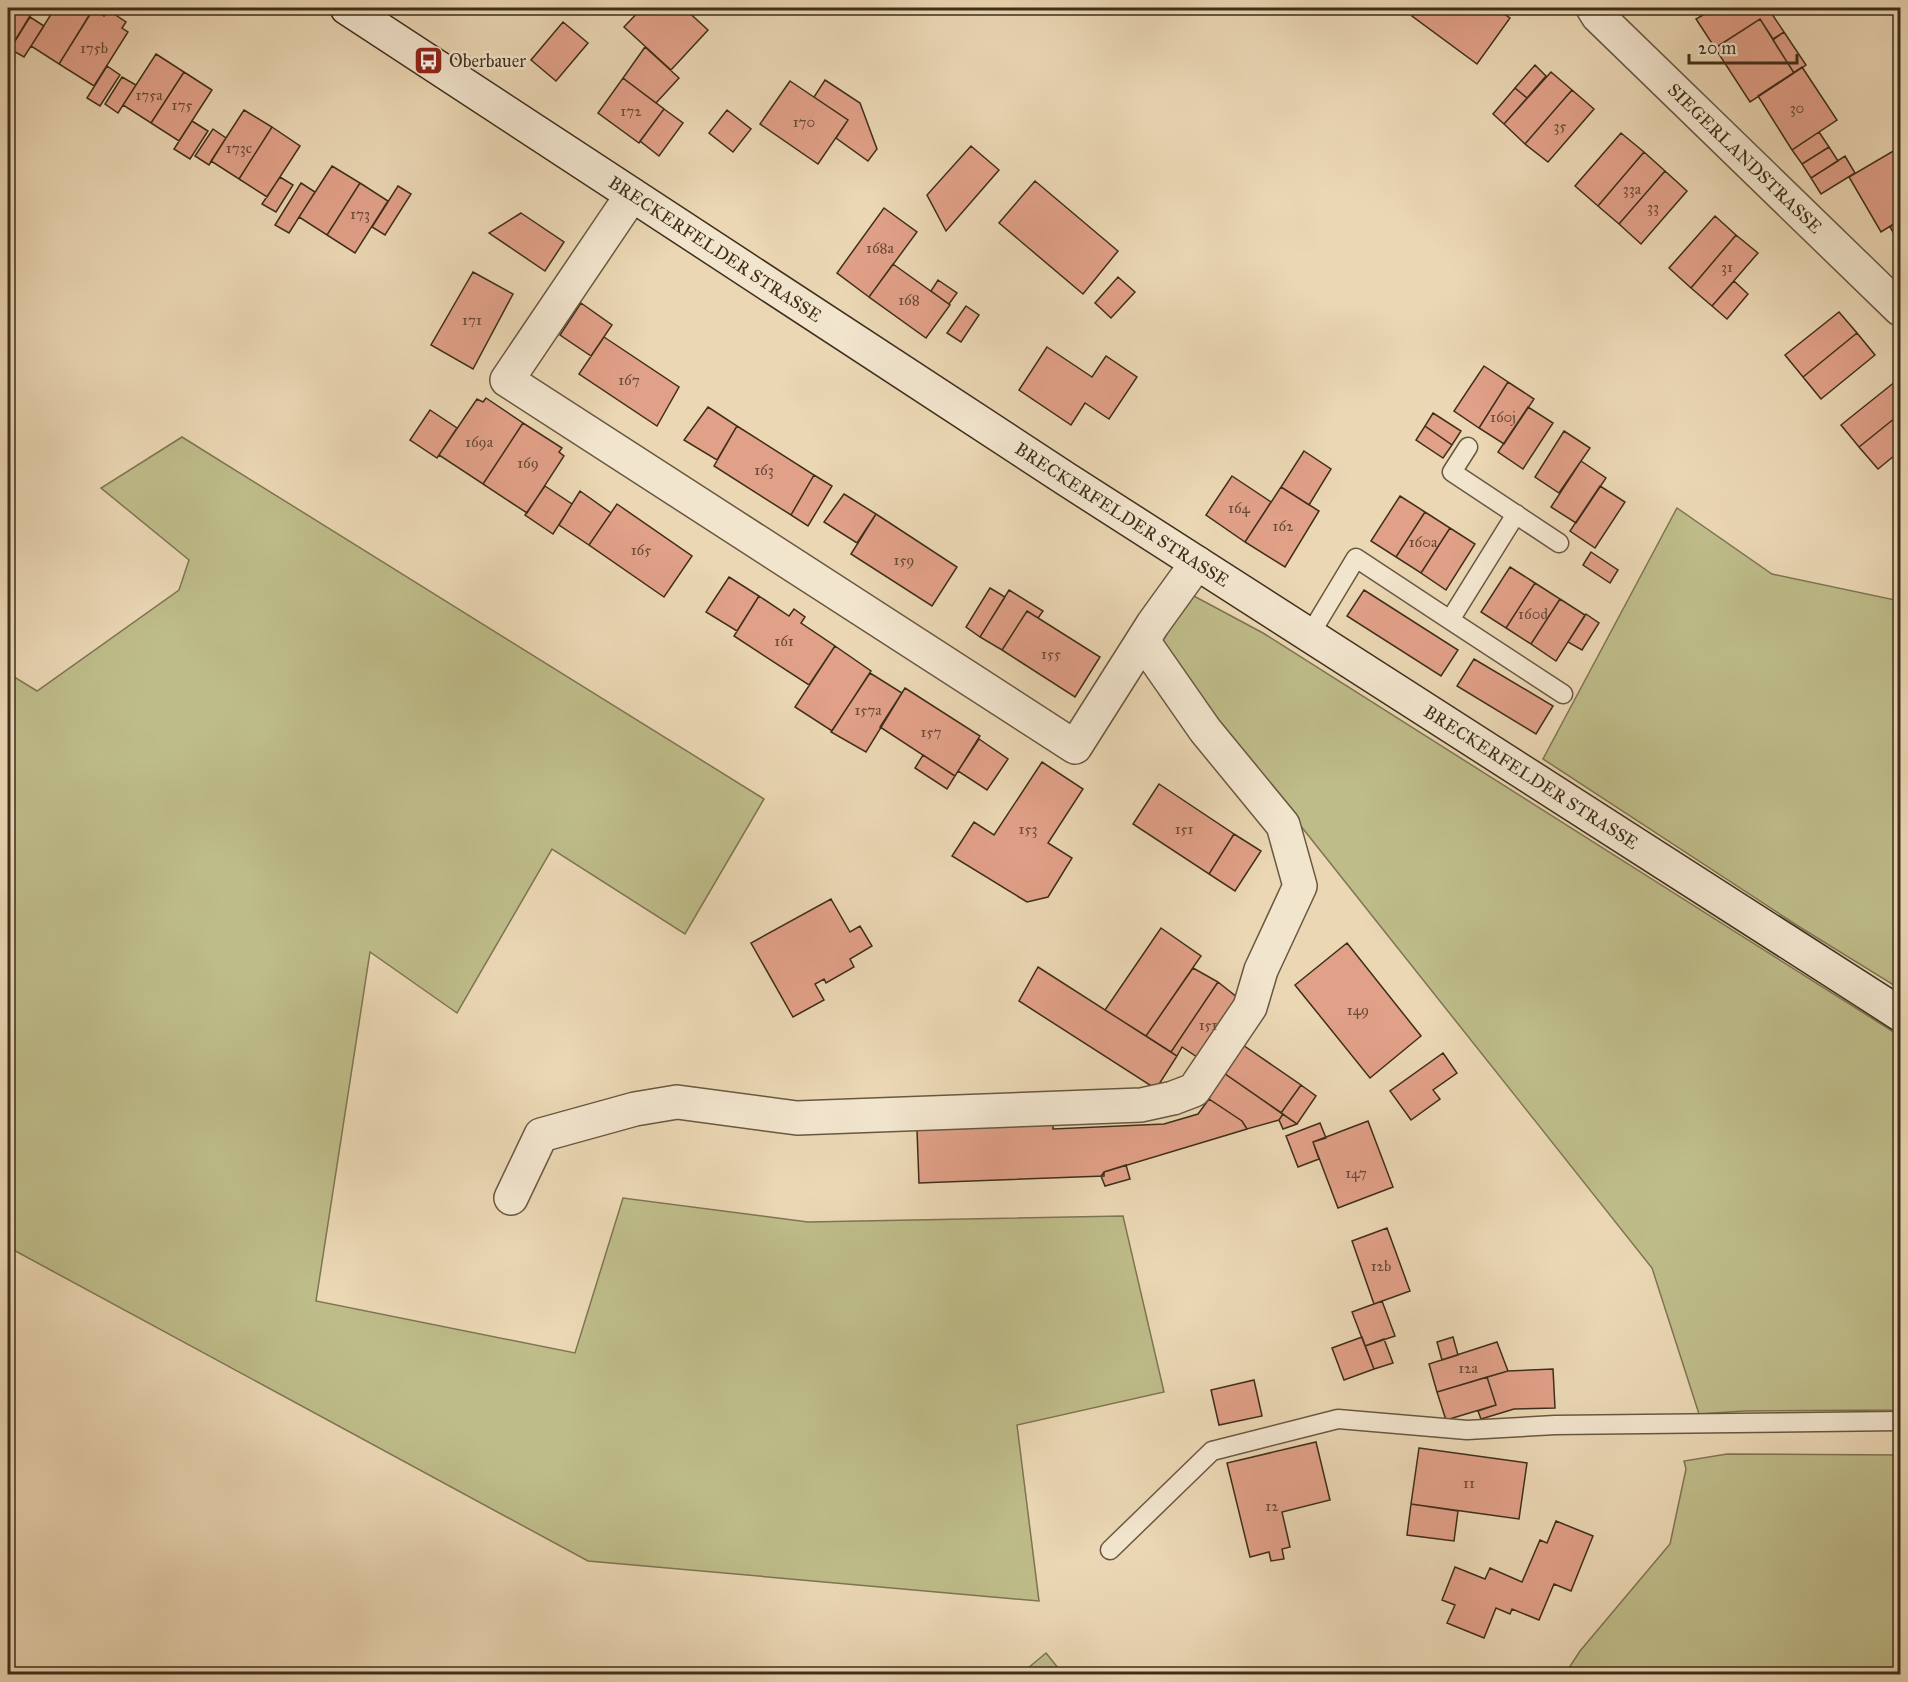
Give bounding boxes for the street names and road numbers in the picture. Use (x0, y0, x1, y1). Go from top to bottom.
street label: SIEGERLANDSTRASSE (1663, 79, 1827, 238)
street label: BRECKERFELDER STRASSE (604, 171, 826, 327)
street label: BRECKERFELDER STRASSE (1011, 438, 1233, 592)
street label: BRECKERFELDER STRASSE (1420, 700, 1642, 854)

